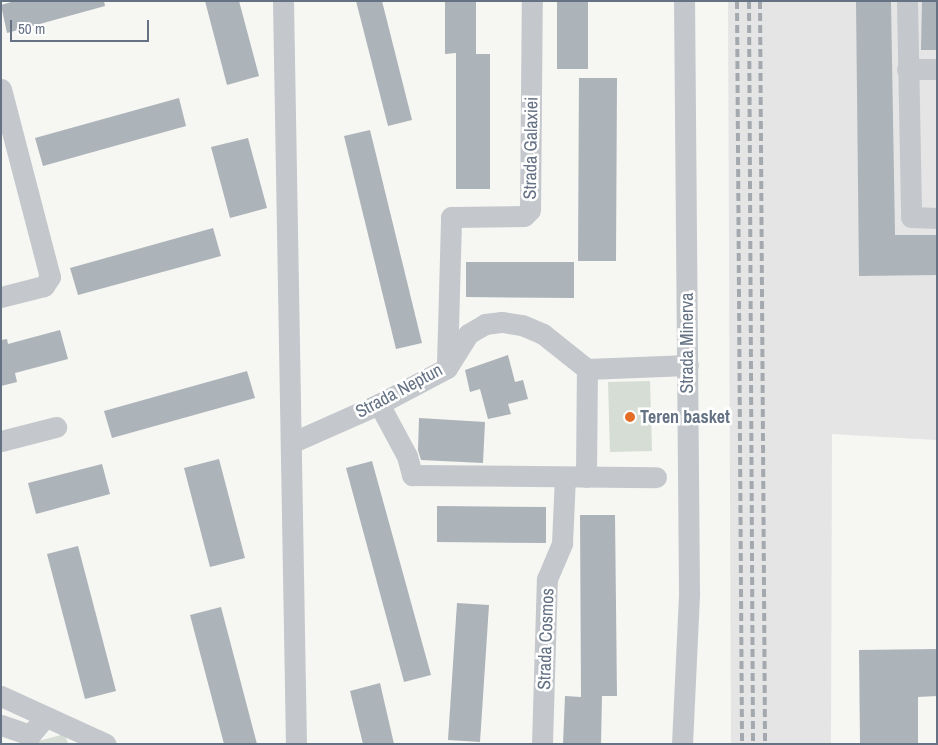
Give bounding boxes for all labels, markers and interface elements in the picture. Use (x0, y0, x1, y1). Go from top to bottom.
scale bar (12, 10, 151, 42)
text: 50 m (18, 18, 45, 39)
street label: Strada Galaxiei (519, 97, 543, 199)
street label: Strada Minerva (676, 293, 698, 393)
street label: Strada Neptun (352, 359, 446, 423)
place label: Teren basket (640, 406, 730, 428)
marker: Teren basket (624, 411, 636, 423)
street label: Strada Cosmos (533, 588, 559, 690)

